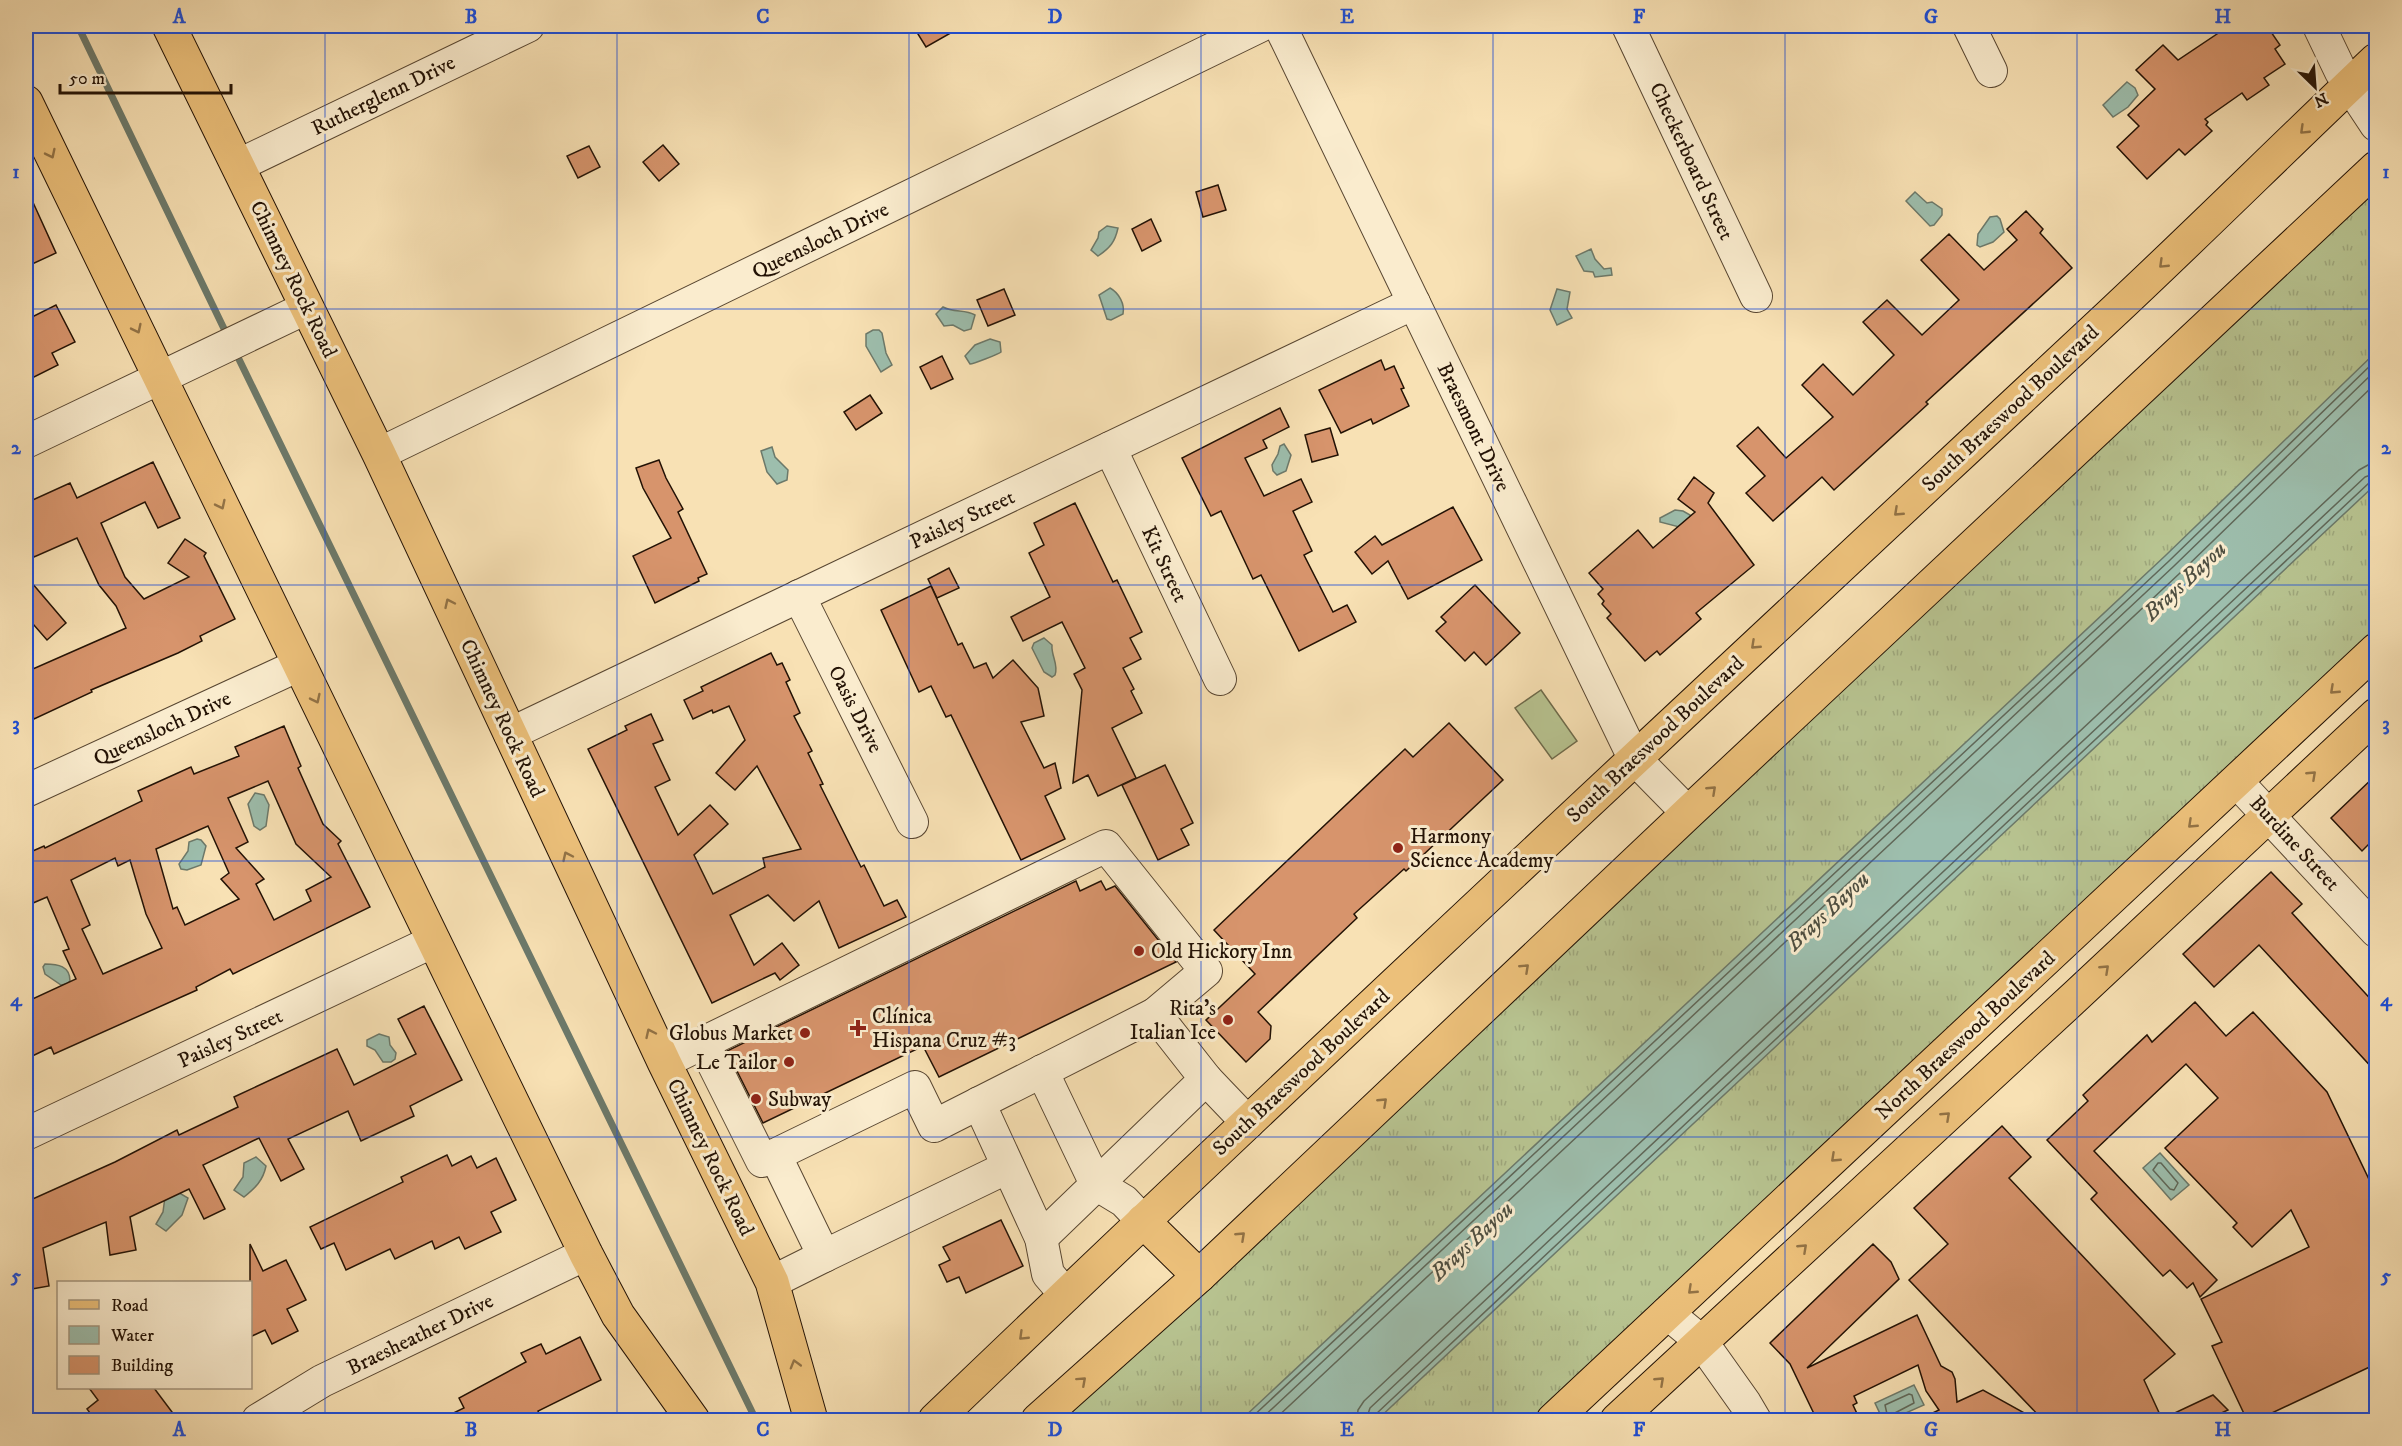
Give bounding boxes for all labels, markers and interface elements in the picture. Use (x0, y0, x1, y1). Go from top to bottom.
text: A (172, 5, 187, 30)
text: B (465, 5, 477, 30)
text: C (756, 5, 770, 30)
text: D (1048, 5, 1063, 30)
text: E (1340, 5, 1354, 30)
text: F (1633, 5, 1646, 30)
text: G (1924, 5, 1938, 30)
text: H (2215, 5, 2232, 30)
street label: Rutherglenn Drive (307, 50, 460, 142)
scale bar (60, 57, 231, 95)
north arrow (2285, 57, 2345, 117)
text: 50 m (69, 68, 105, 90)
street label: Checkerboard Street (1643, 79, 1739, 245)
text: N (2311, 88, 2331, 112)
one-way arrow (2301, 123, 2311, 134)
one-way arrow (44, 148, 56, 159)
text: 1 (12, 160, 20, 185)
text: 1 (2382, 160, 2390, 185)
street label: Queensloch Drive (748, 196, 893, 285)
street label: Chimney Rock Road (244, 197, 343, 363)
one-way arrow (2159, 257, 2170, 268)
street label: South Braeswood Boulevard (1917, 319, 2105, 498)
one-way arrow (130, 323, 142, 334)
street label: Braesmont Drive (1431, 359, 1516, 496)
text: 2 (11, 436, 22, 461)
text: 2 (2381, 436, 2392, 461)
street label: Paisley Street (906, 484, 1019, 555)
one-way arrow (214, 499, 226, 510)
one-way arrow (1894, 505, 1905, 516)
street label: Kit Street (1135, 522, 1193, 607)
water label: Brays Bayou (2137, 536, 2232, 627)
one-way arrow (445, 599, 457, 610)
street label: Chimney Rock Road (454, 635, 550, 802)
one-way arrow (1752, 638, 1762, 649)
street label: South Braeswood Boulevard (1562, 650, 1750, 829)
street label: Oasis Drive (822, 661, 888, 758)
one-way arrow (2330, 683, 2341, 694)
street label: Queensloch Drive (89, 686, 236, 772)
one-way arrow (309, 693, 320, 704)
text: 3 (12, 712, 20, 737)
text: 3 (2382, 712, 2390, 737)
one-way arrow (2305, 772, 2316, 783)
one-way arrow (1705, 786, 1716, 797)
street label: Burdine Street (2244, 791, 2345, 897)
one-way arrow (2188, 817, 2199, 828)
place label: Harmony Science Academy (1410, 824, 1554, 874)
marker: Harmony Science Academy (1391, 841, 1405, 855)
one-way arrow (563, 852, 575, 863)
water label: Brays Bayou (1780, 866, 1875, 957)
place label: Old Hickory Inn (1151, 939, 1292, 965)
marker: Old Hickory Inn (1132, 944, 1146, 958)
street label: North Braeswood Boulevard (1870, 945, 2061, 1126)
one-way arrow (1517, 964, 1528, 975)
one-way arrow (2097, 966, 2108, 977)
street label: South Braeswood Boulevard (1208, 983, 1396, 1162)
text: 4 (10, 988, 23, 1013)
text: 4 (2380, 988, 2393, 1013)
place label: Rita's Italian Ice (1130, 996, 1216, 1046)
street label: Paisley Street (174, 1003, 287, 1074)
place label: Clínica Hispana Cruz #3 (872, 1004, 1016, 1054)
marker: Rita's Italian Ice (1221, 1013, 1235, 1027)
marker: Clínica Hispana Cruz #3 (849, 1019, 867, 1037)
place label: Globus Market (669, 1021, 793, 1047)
marker: Globus Market (798, 1026, 812, 1040)
one-way arrow (646, 1028, 658, 1039)
place label: Le Tailor (696, 1050, 777, 1076)
marker: Le Tailor (782, 1055, 796, 1069)
street label: Chimney Rock Road (661, 1075, 760, 1241)
place label: Subway (768, 1087, 832, 1113)
marker: Subway (749, 1092, 763, 1106)
one-way arrow (1376, 1098, 1387, 1109)
one-way arrow (1940, 1112, 1950, 1123)
one-way arrow (1831, 1150, 1842, 1161)
water label: Brays Bayou (1424, 1196, 1519, 1287)
one-way arrow (1234, 1232, 1245, 1243)
one-way arrow (1796, 1244, 1807, 1255)
text: 5 (10, 1264, 21, 1289)
text: 5 (2380, 1264, 2391, 1289)
legend (57, 1281, 252, 1389)
one-way arrow (1688, 1283, 1698, 1294)
street label: Braesheather Drive (343, 1288, 498, 1382)
text: Road (111, 1295, 148, 1317)
text: Water (110, 1325, 154, 1347)
one-way arrow (1020, 1328, 1031, 1339)
text: Building (111, 1355, 173, 1377)
one-way arrow (790, 1359, 802, 1370)
one-way arrow (1075, 1377, 1086, 1388)
one-way arrow (1652, 1377, 1663, 1388)
text: A (172, 1418, 187, 1443)
text: B (465, 1418, 477, 1443)
text: C (756, 1418, 770, 1443)
text: D (1048, 1418, 1063, 1443)
text: E (1340, 1418, 1354, 1443)
text: F (1633, 1418, 1646, 1443)
text: G (1924, 1418, 1938, 1443)
text: H (2215, 1418, 2232, 1443)

